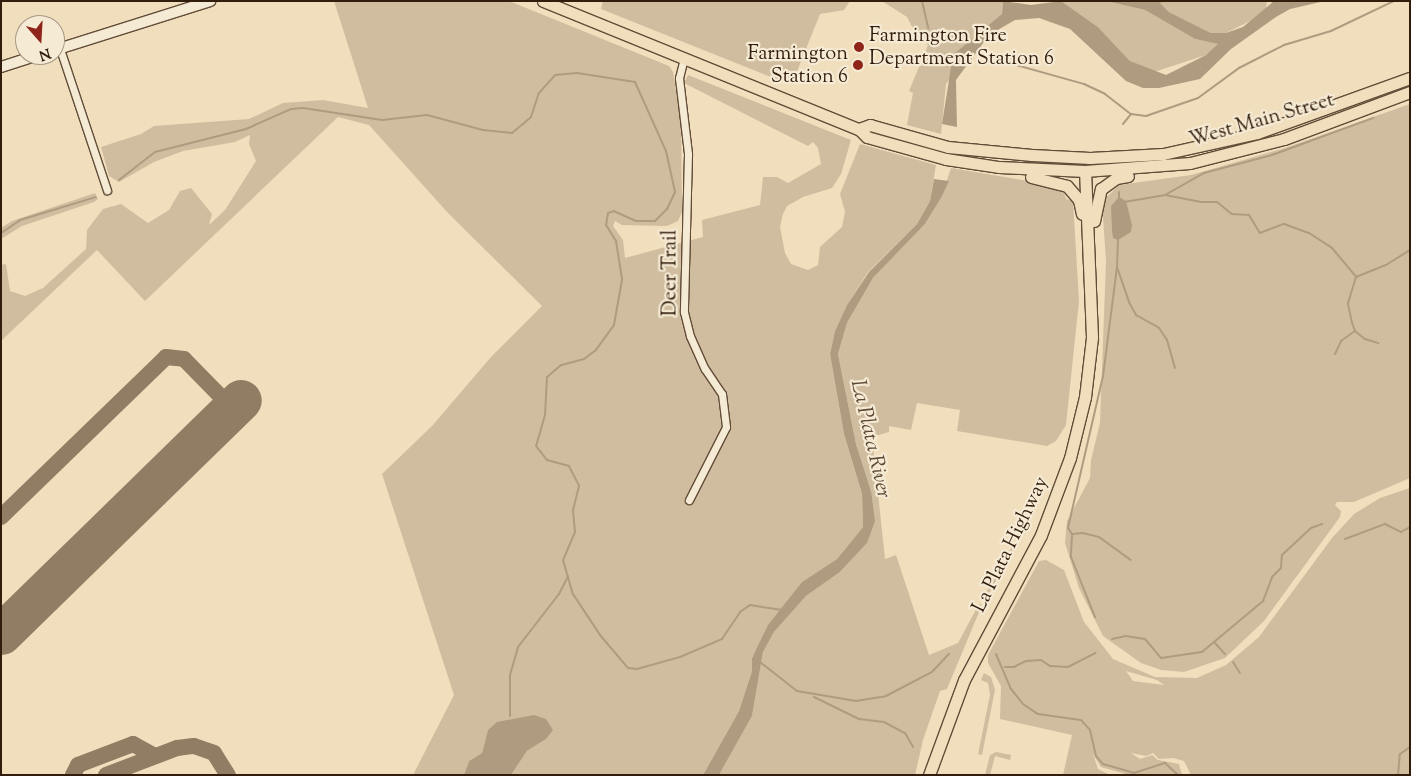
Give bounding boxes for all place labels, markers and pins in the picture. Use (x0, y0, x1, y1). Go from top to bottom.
place label: Farmington Fire Department Station 6 (869, 24, 1054, 71)
marker: Farmington Fire Department Station 6 (853, 41, 865, 53)
place label: Farmington Station 6 (748, 42, 848, 89)
marker: Farmington Station 6 (852, 59, 864, 71)

